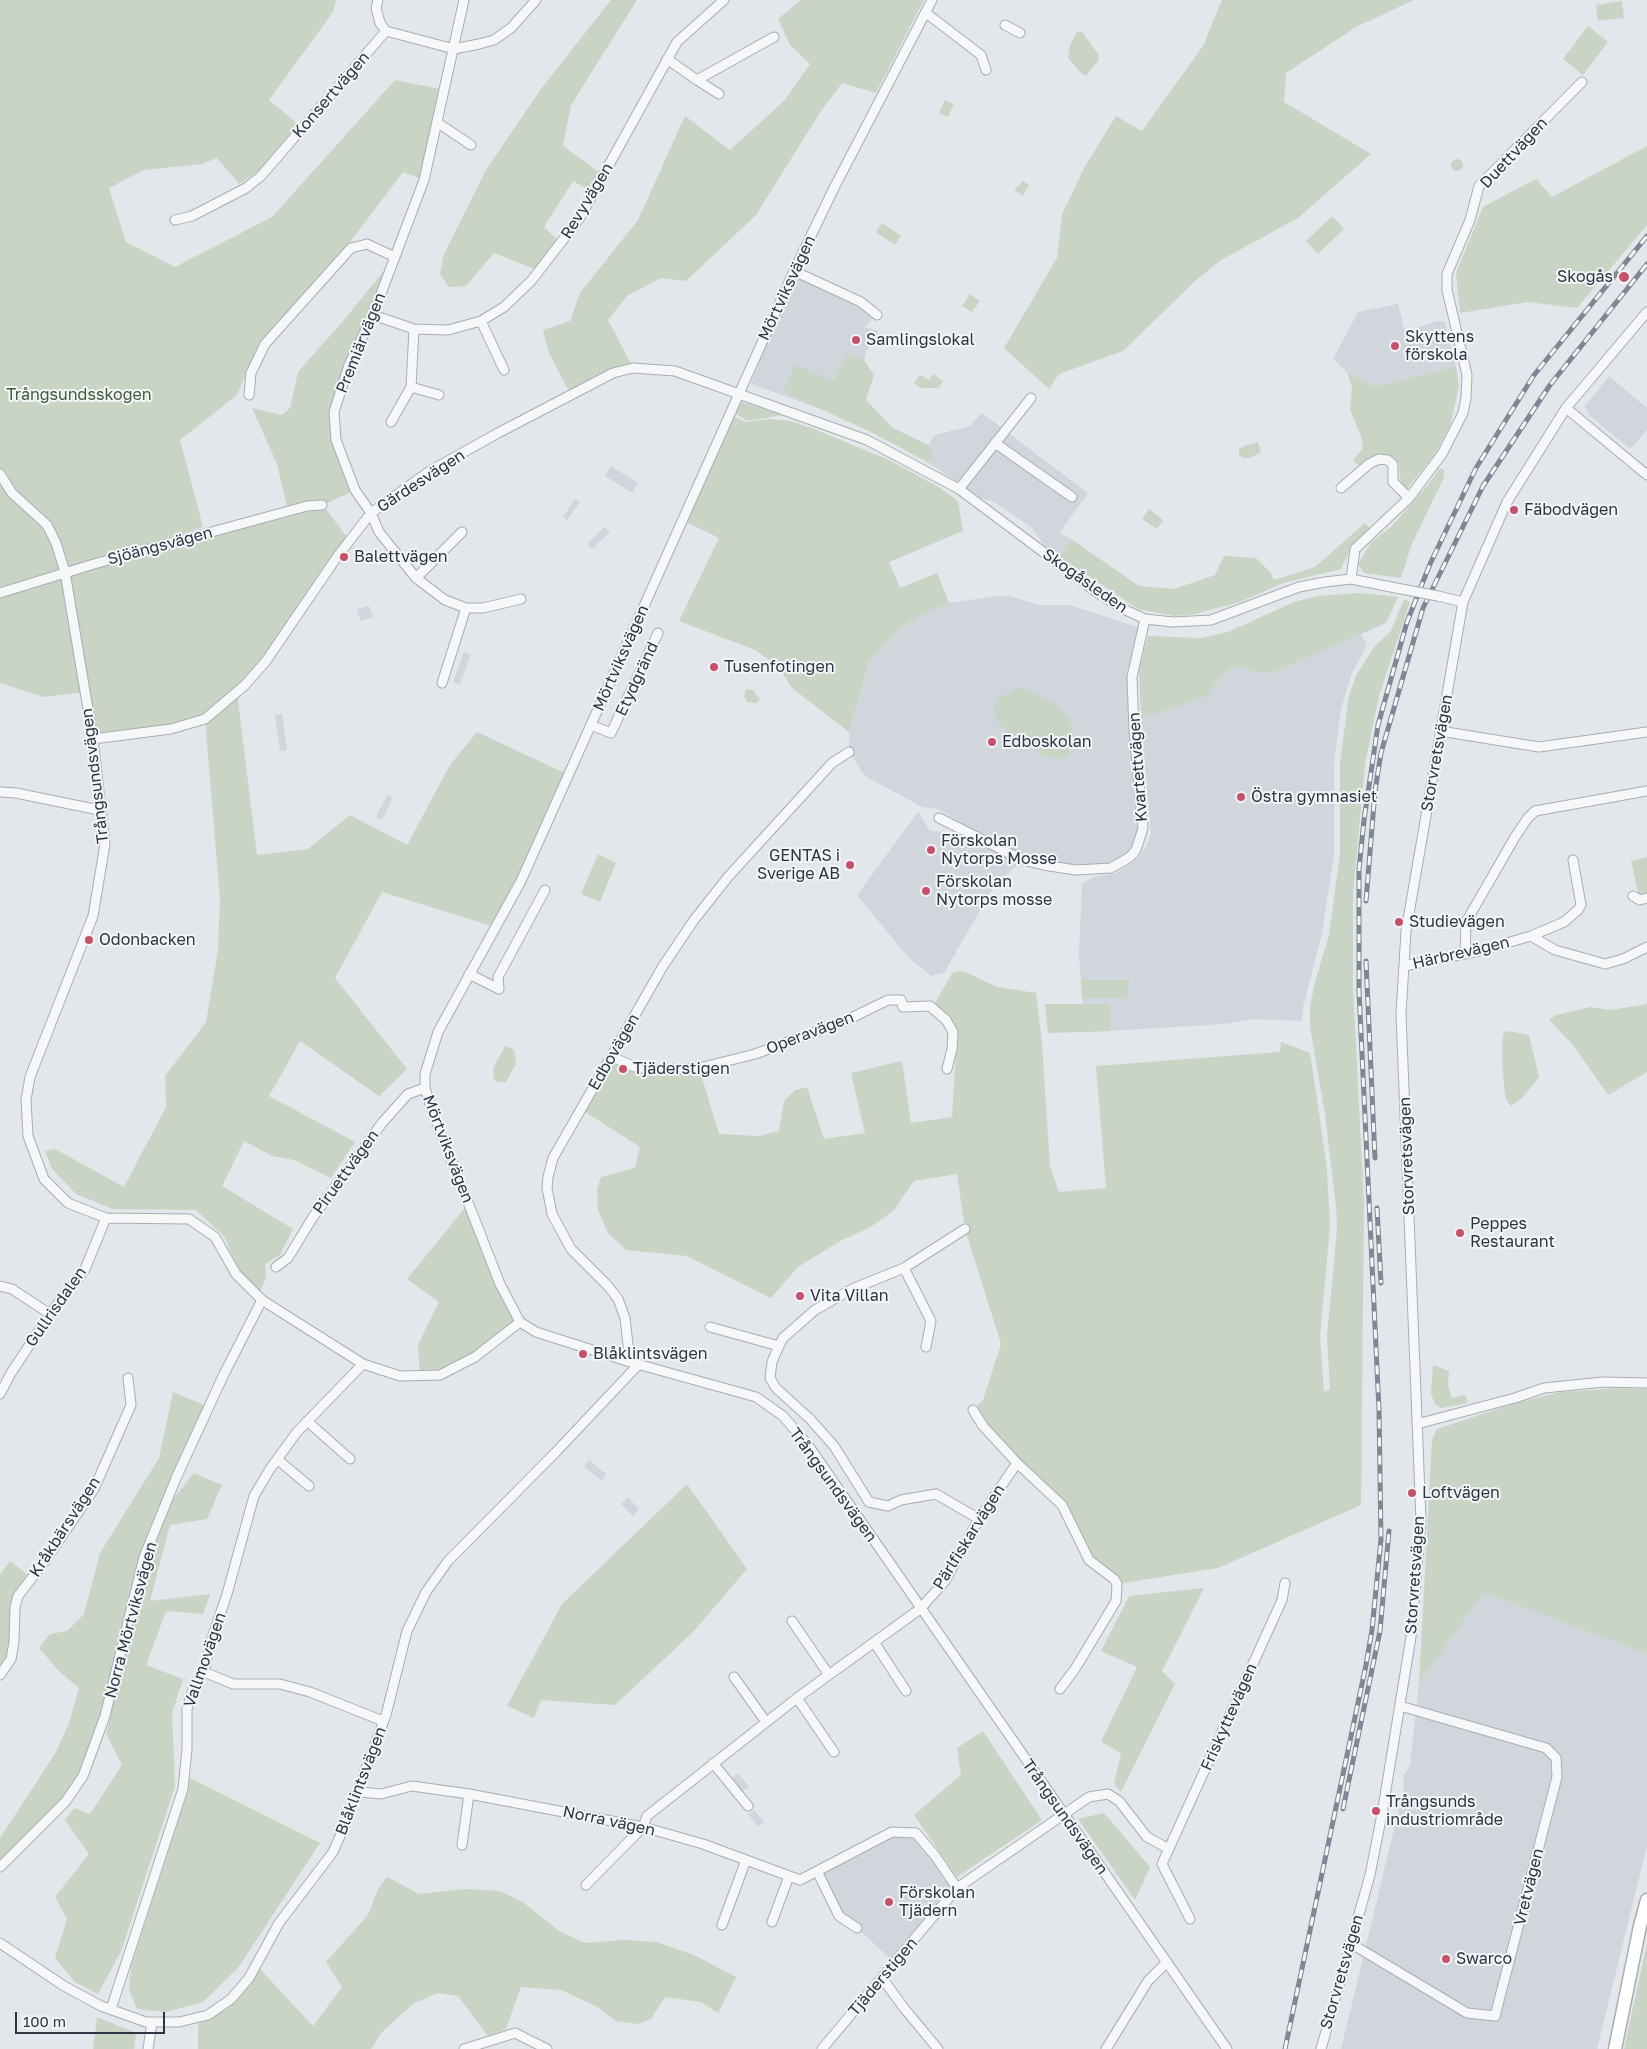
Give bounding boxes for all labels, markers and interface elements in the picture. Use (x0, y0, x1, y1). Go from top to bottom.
street label: Konsertvägen (288, 48, 374, 142)
street label: Duettvägen (1476, 114, 1552, 192)
street label: Revyvägen (557, 160, 617, 242)
street label: Mörtviksvägen (754, 232, 820, 344)
place label: Skogås (1557, 267, 1613, 287)
marker: Skogås (1617, 270, 1631, 284)
street label: Premiärvägen (332, 290, 390, 396)
place label: Skyttens förskola (1405, 327, 1474, 365)
place label: Samlingslokal (866, 330, 975, 350)
marker: Samlingslokal (850, 334, 862, 346)
marker: Skyttens förskola (1389, 340, 1401, 352)
park label: Trångsundsskogen (6, 385, 152, 405)
street label: Gärdesvägen (374, 446, 468, 516)
place label: Fäbodvägen (1524, 500, 1618, 520)
marker: Fäbodvägen (1508, 504, 1520, 516)
street label: Sjöängsvägen (105, 523, 215, 569)
street label: Skogåsleden (1039, 545, 1131, 617)
place label: Balettvägen (354, 547, 448, 567)
marker: Balettvägen (338, 551, 350, 563)
street label: Mörtviksvägen (589, 602, 653, 714)
street label: Etydgränd (611, 639, 663, 719)
place label: Tusenfotingen (724, 657, 835, 677)
marker: Tusenfotingen (708, 661, 720, 673)
street label: Storvretsvägen (1417, 693, 1457, 813)
street label: Trångsundsvägen (77, 707, 113, 845)
street label: Kvartettvägen (1125, 712, 1151, 822)
place label: Edboskolan (1002, 732, 1092, 752)
marker: Edboskolan (986, 736, 998, 748)
place label: Östra gymnasiet (1251, 787, 1377, 807)
marker: Östra gymnasiet (1235, 791, 1247, 803)
place label: Förskolan Nytorps Mosse (941, 831, 1057, 869)
marker: Förskolan Nytorps Mosse (925, 844, 937, 856)
place label: GENTAS i Sverige AB (757, 846, 840, 884)
marker: GENTAS i Sverige AB (844, 859, 856, 871)
place label: Förskolan Nytorps mosse (936, 872, 1052, 910)
marker: Förskolan Nytorps mosse (920, 885, 932, 897)
place label: Studievägen (1409, 912, 1505, 932)
marker: Studievägen (1393, 916, 1405, 928)
place label: Odonbacken (99, 930, 196, 950)
street label: Härbrevägen (1411, 933, 1511, 973)
marker: Odonbacken (83, 934, 95, 946)
street label: Operavägen (763, 1007, 857, 1059)
street label: Edbovägen (584, 1010, 644, 1094)
place label: Tjäderstigen (633, 1059, 730, 1079)
marker: Tjäderstigen (617, 1063, 629, 1075)
street label: Mörtviksvägen (419, 1092, 477, 1206)
street label: Storvretsvägen (1395, 1096, 1419, 1216)
street label: Piruettvägen (309, 1126, 383, 1218)
place label: Peppes Restaurant (1470, 1214, 1555, 1252)
marker: Peppes Restaurant (1454, 1227, 1466, 1239)
street label: Gullrisdalen (21, 1263, 91, 1351)
place label: Vita Villan (810, 1286, 889, 1306)
marker: Vita Villan (794, 1290, 806, 1302)
place label: Blåklintsvägen (593, 1344, 708, 1364)
marker: Blåklintsvägen (577, 1348, 589, 1360)
street label: Trångsundsvägen (785, 1424, 881, 1546)
street label: Kråkbärsvägen (26, 1473, 104, 1581)
street label: Pärlfiskarvägen (929, 1481, 1009, 1593)
place label: Loftvägen (1422, 1483, 1500, 1503)
marker: Loftvägen (1406, 1487, 1418, 1499)
street label: Storvretsvägen (1401, 1515, 1429, 1635)
street label: Norra Mörtviksvägen (101, 1540, 161, 1700)
street label: Vallmovägen (180, 1610, 230, 1710)
street label: Friskyttevägen (1197, 1660, 1261, 1774)
street label: Blåklintsvägen (332, 1724, 390, 1838)
street label: Trångsundsvägen (1018, 1756, 1112, 1878)
place label: Trångsunds industriområde (1386, 1792, 1503, 1830)
street label: Norra vägen (561, 1802, 657, 1840)
marker: Trångsunds industriområde (1370, 1805, 1382, 1817)
street label: Vretvägen (1510, 1846, 1548, 1928)
place label: Förskolan Tjädern (899, 1883, 975, 1921)
marker: Förskolan Tjädern (883, 1896, 895, 1908)
street label: Storvretsvägen (1316, 1912, 1368, 2032)
street label: Tjäderstigen (845, 1934, 921, 2020)
place label: Swarco (1456, 1949, 1512, 1969)
marker: Swarco (1440, 1953, 1452, 1965)
scale bar (18, 2002, 168, 2034)
text: 100 m (23, 2012, 66, 2030)

